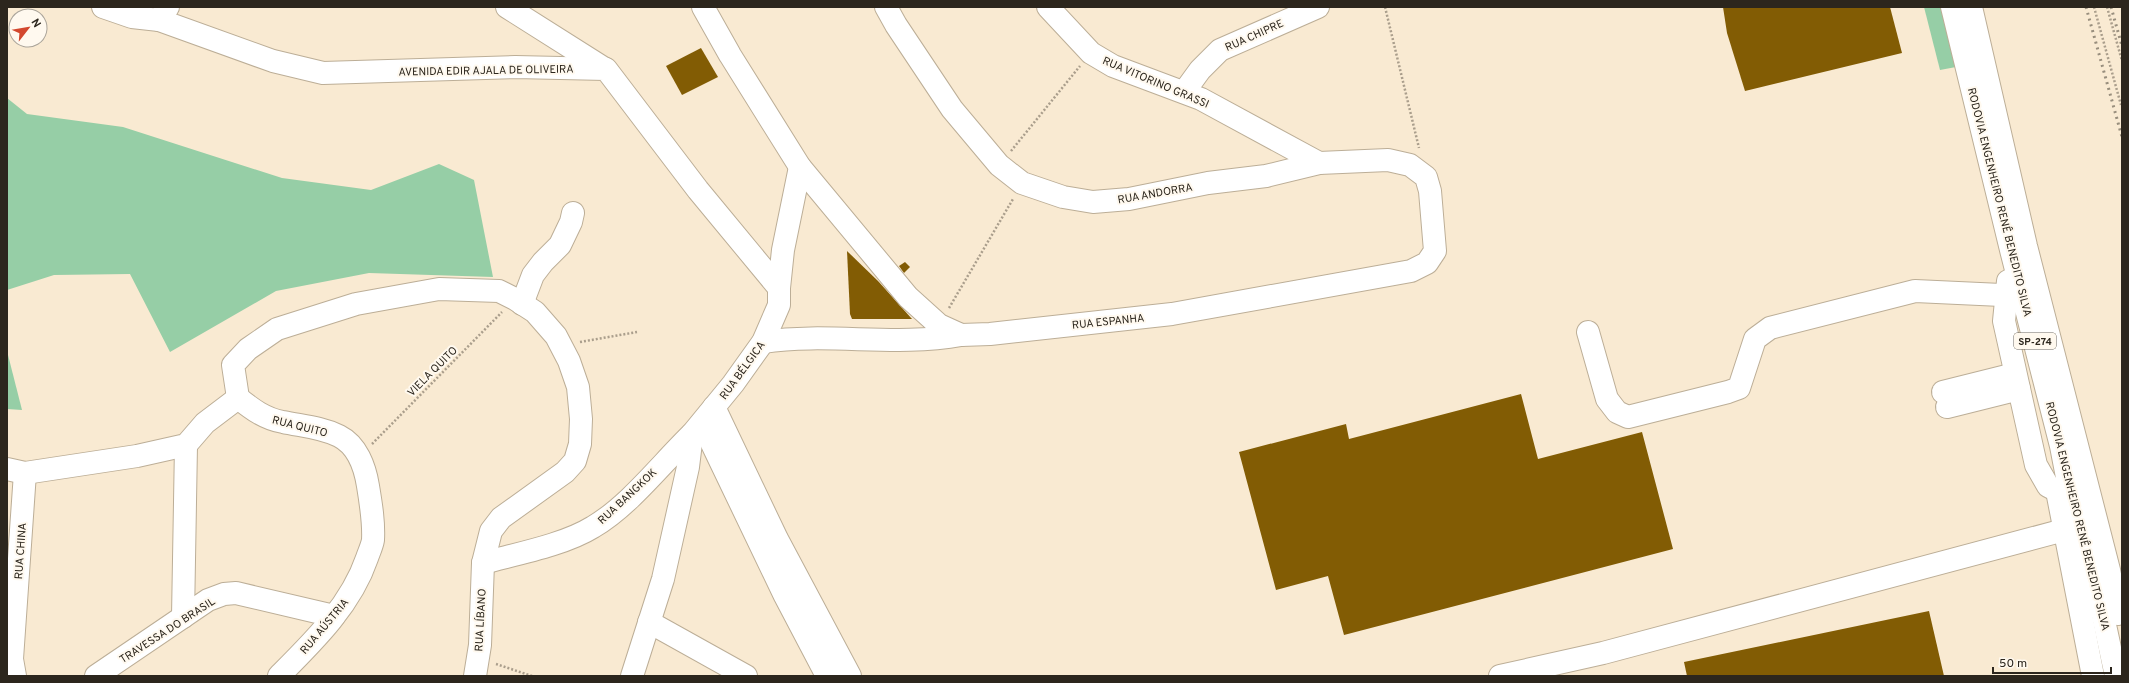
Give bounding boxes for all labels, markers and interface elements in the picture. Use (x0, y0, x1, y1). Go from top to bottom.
north arrow (8, 8, 48, 48)
text: N (28, 16, 44, 30)
street label: RUA CHIPRE (1223, 17, 1286, 55)
street label: RUA VITORINO GRASSI (1100, 54, 1211, 112)
street label: AVENIDA EDIR AJALA DE OLIVEIRA (398, 62, 574, 80)
street label: RODOVIA ENGENHEIRO RENÊ BENEDITO SILVA (1964, 86, 2035, 318)
street label: RUA ANDORRA (1117, 181, 1194, 207)
street label: RUA ESPANHA (1071, 311, 1145, 333)
road number: SP-274 (2014, 333, 2056, 349)
street label: RUA BÉLGICA (716, 338, 769, 402)
street label: VIELA QUITO (405, 344, 461, 400)
street label: RODOVIA ENGENHEIRO RENÊ BENEDITO SILVA (2042, 400, 2113, 632)
street label: RUA QUITO (271, 413, 329, 441)
street label: RUA BANGKOK (595, 466, 660, 528)
street label: RUA CHINA (12, 522, 30, 580)
street label: RUA LÍBANO (471, 588, 490, 652)
street label: TRAVESSA DO BRASIL (117, 595, 218, 667)
street label: RUA AÚSTRIA (297, 595, 352, 657)
scale bar (1993, 649, 2111, 675)
text: 50 m (1999, 656, 2027, 672)

